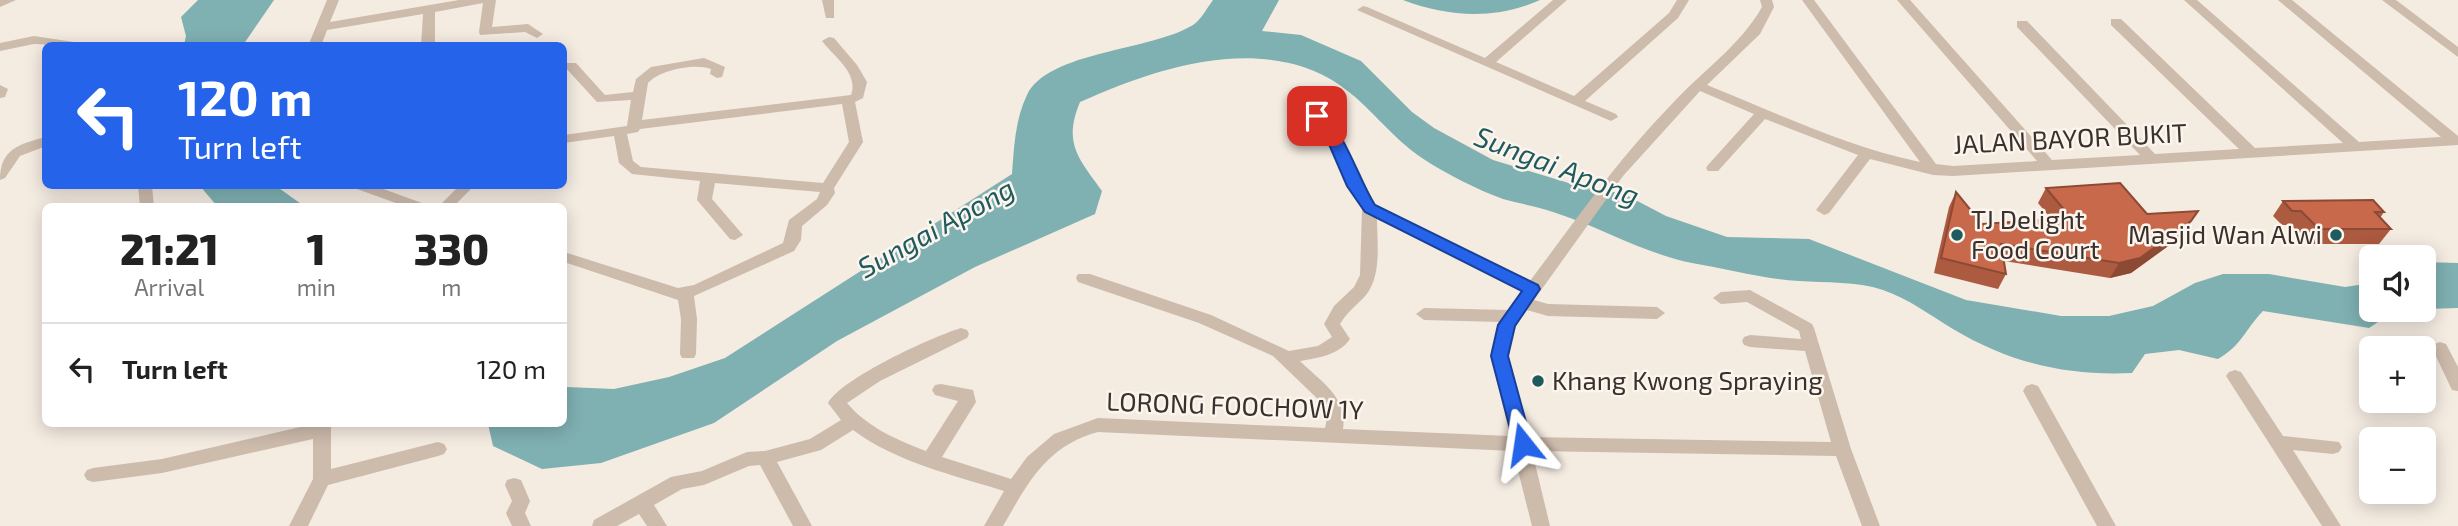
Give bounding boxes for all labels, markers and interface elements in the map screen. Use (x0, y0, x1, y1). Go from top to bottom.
text: 120 m (178, 67, 312, 126)
icon: left (63, 70, 154, 161)
pin (1287, 86, 1347, 146)
icon: arrive (1298, 97, 1336, 135)
street label: JALAN BAYOR BUKIT (1952, 116, 2188, 159)
water label: Sungai Apong (1470, 118, 1645, 212)
text: Turn left (178, 127, 302, 165)
water label: Sungai Apong (851, 170, 1020, 284)
place label: TJ Delight Food Court (1971, 203, 2100, 264)
place label: Masjid Wan Alwi (2128, 218, 2322, 249)
text: 21:21 (120, 223, 219, 273)
text: 1 (307, 223, 326, 273)
text: 330 (414, 223, 489, 273)
marker: TJ Delight Food Court (1949, 227, 1965, 243)
marker: Masjid Wan Alwi (2328, 227, 2344, 243)
map controls (2359, 245, 2436, 504)
button: sound (2359, 245, 2436, 322)
text: Arrival (134, 273, 204, 301)
text: min (297, 273, 336, 301)
text: m (441, 273, 461, 301)
button: + (2359, 336, 2436, 413)
icon: left (63, 350, 101, 388)
text: Turn left (122, 353, 228, 384)
text: 120 m (477, 353, 546, 384)
place label: Khang Kwong Spraying (1552, 364, 1823, 395)
marker: Khang Kwong Spraying (1530, 373, 1546, 389)
street label: LORONG FOOCHOW 1Y (1106, 385, 1364, 424)
position arrow (1486, 407, 1560, 481)
button: − (2359, 427, 2436, 504)

